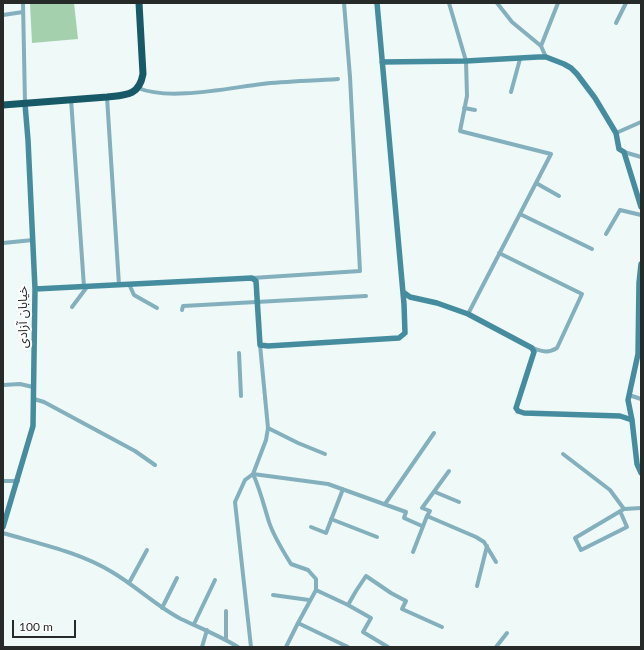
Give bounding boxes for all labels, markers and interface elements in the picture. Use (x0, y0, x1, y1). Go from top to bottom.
street label: خیابان آزادی (15, 286, 31, 348)
scale bar (14, 612, 78, 638)
text: 100 m (19, 619, 53, 634)

